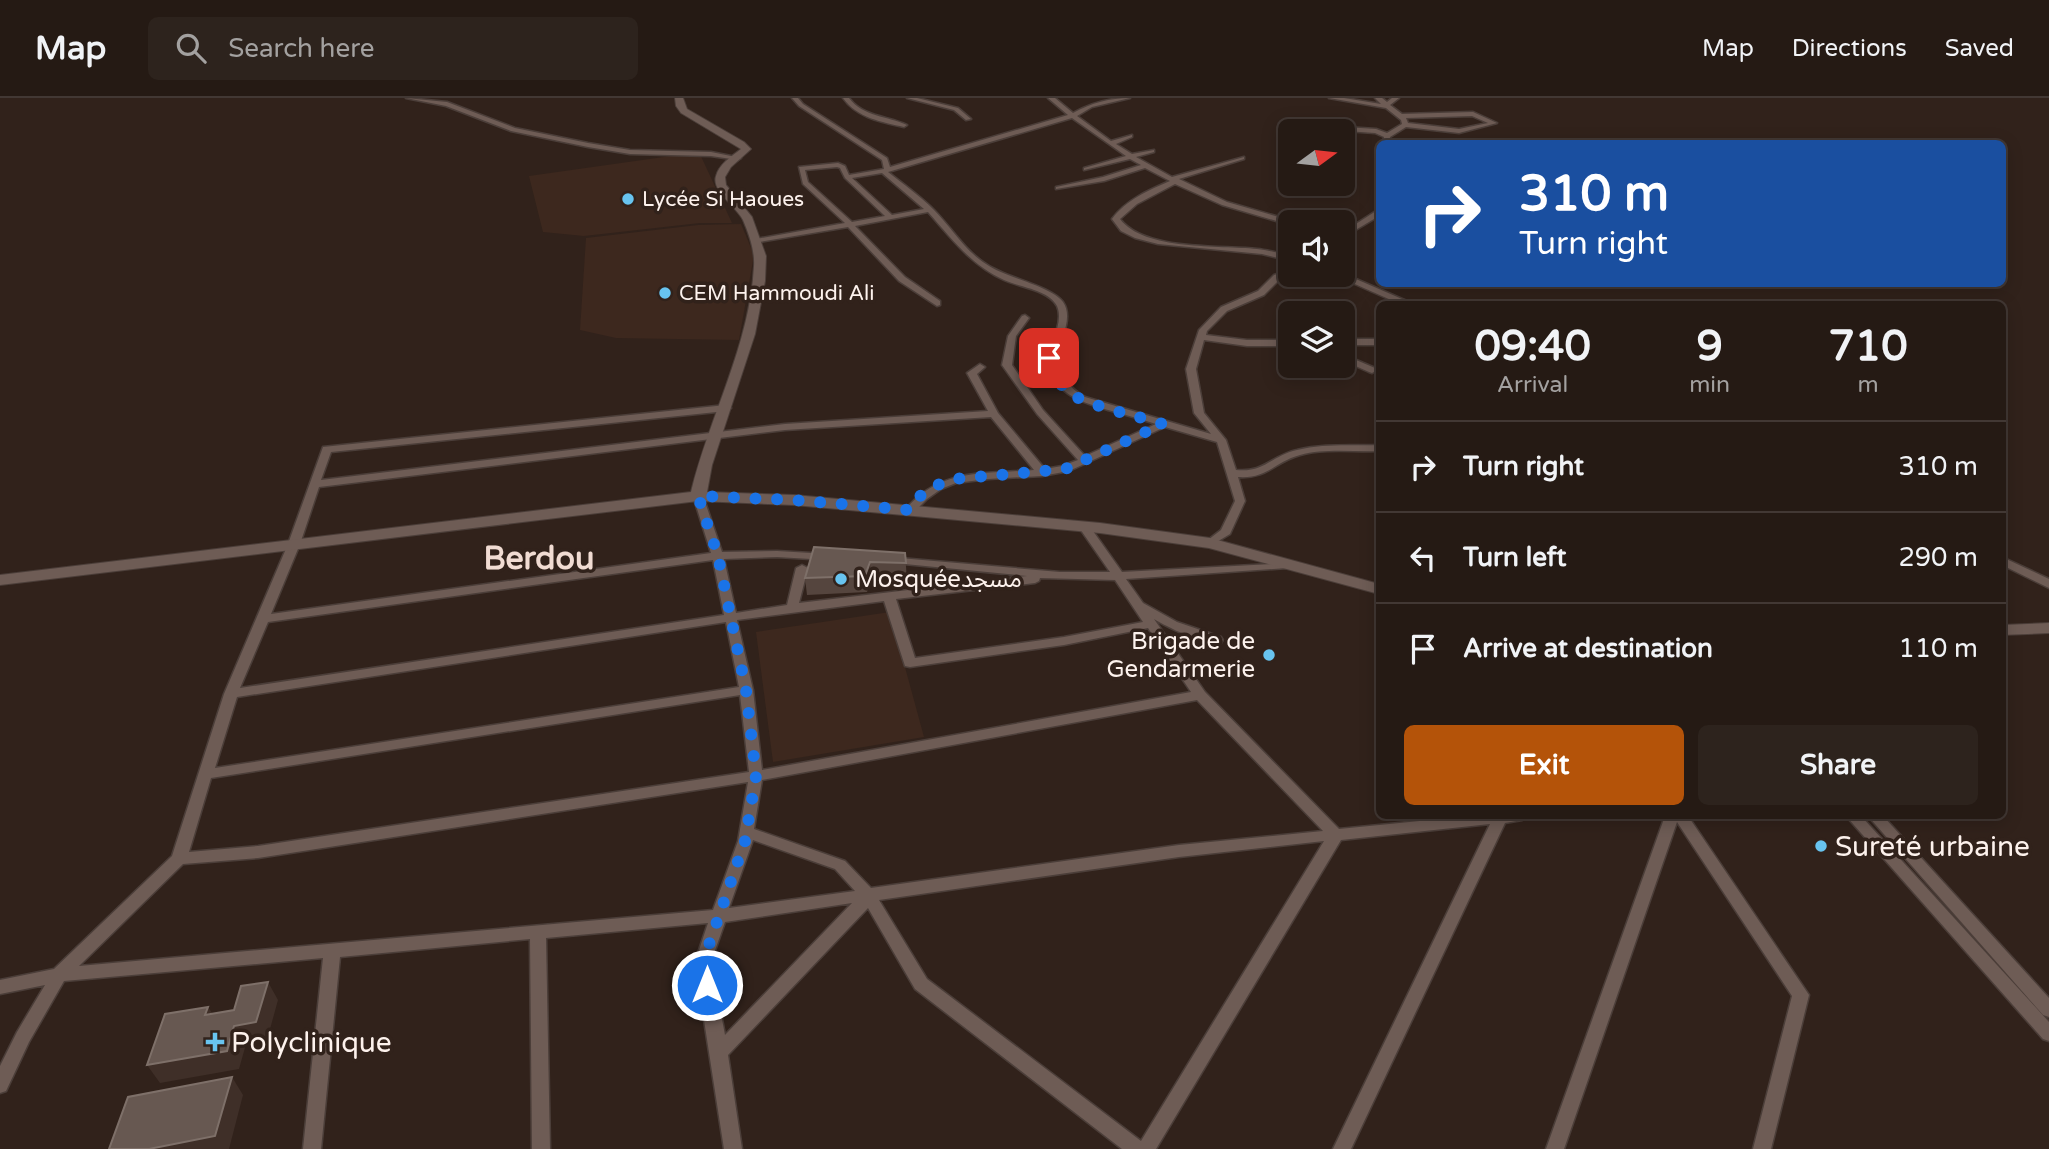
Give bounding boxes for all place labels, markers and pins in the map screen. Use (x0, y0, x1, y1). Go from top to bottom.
place label: Lycée Si Haoues (642, 187, 804, 212)
marker: Lycée Si Haoues (620, 191, 636, 207)
place label: CEM Hammoudi Ali (679, 281, 874, 306)
marker: CEM Hammoudi Ali (657, 285, 673, 301)
pin (1019, 328, 1079, 388)
place label: Mosquéeمسجد (855, 565, 1022, 594)
marker: Mosquéeمسجد (833, 571, 849, 587)
place label: Brigade de Gendarmerie (1106, 627, 1255, 684)
marker: Brigade de Gendarmerie (1261, 647, 1277, 663)
place label: Sureté urbaine (1835, 830, 2030, 864)
marker: Sureté urbaine (1813, 838, 1829, 854)
place label: Polyclinique (231, 1026, 392, 1060)
marker: Polyclinique (205, 1032, 225, 1052)

